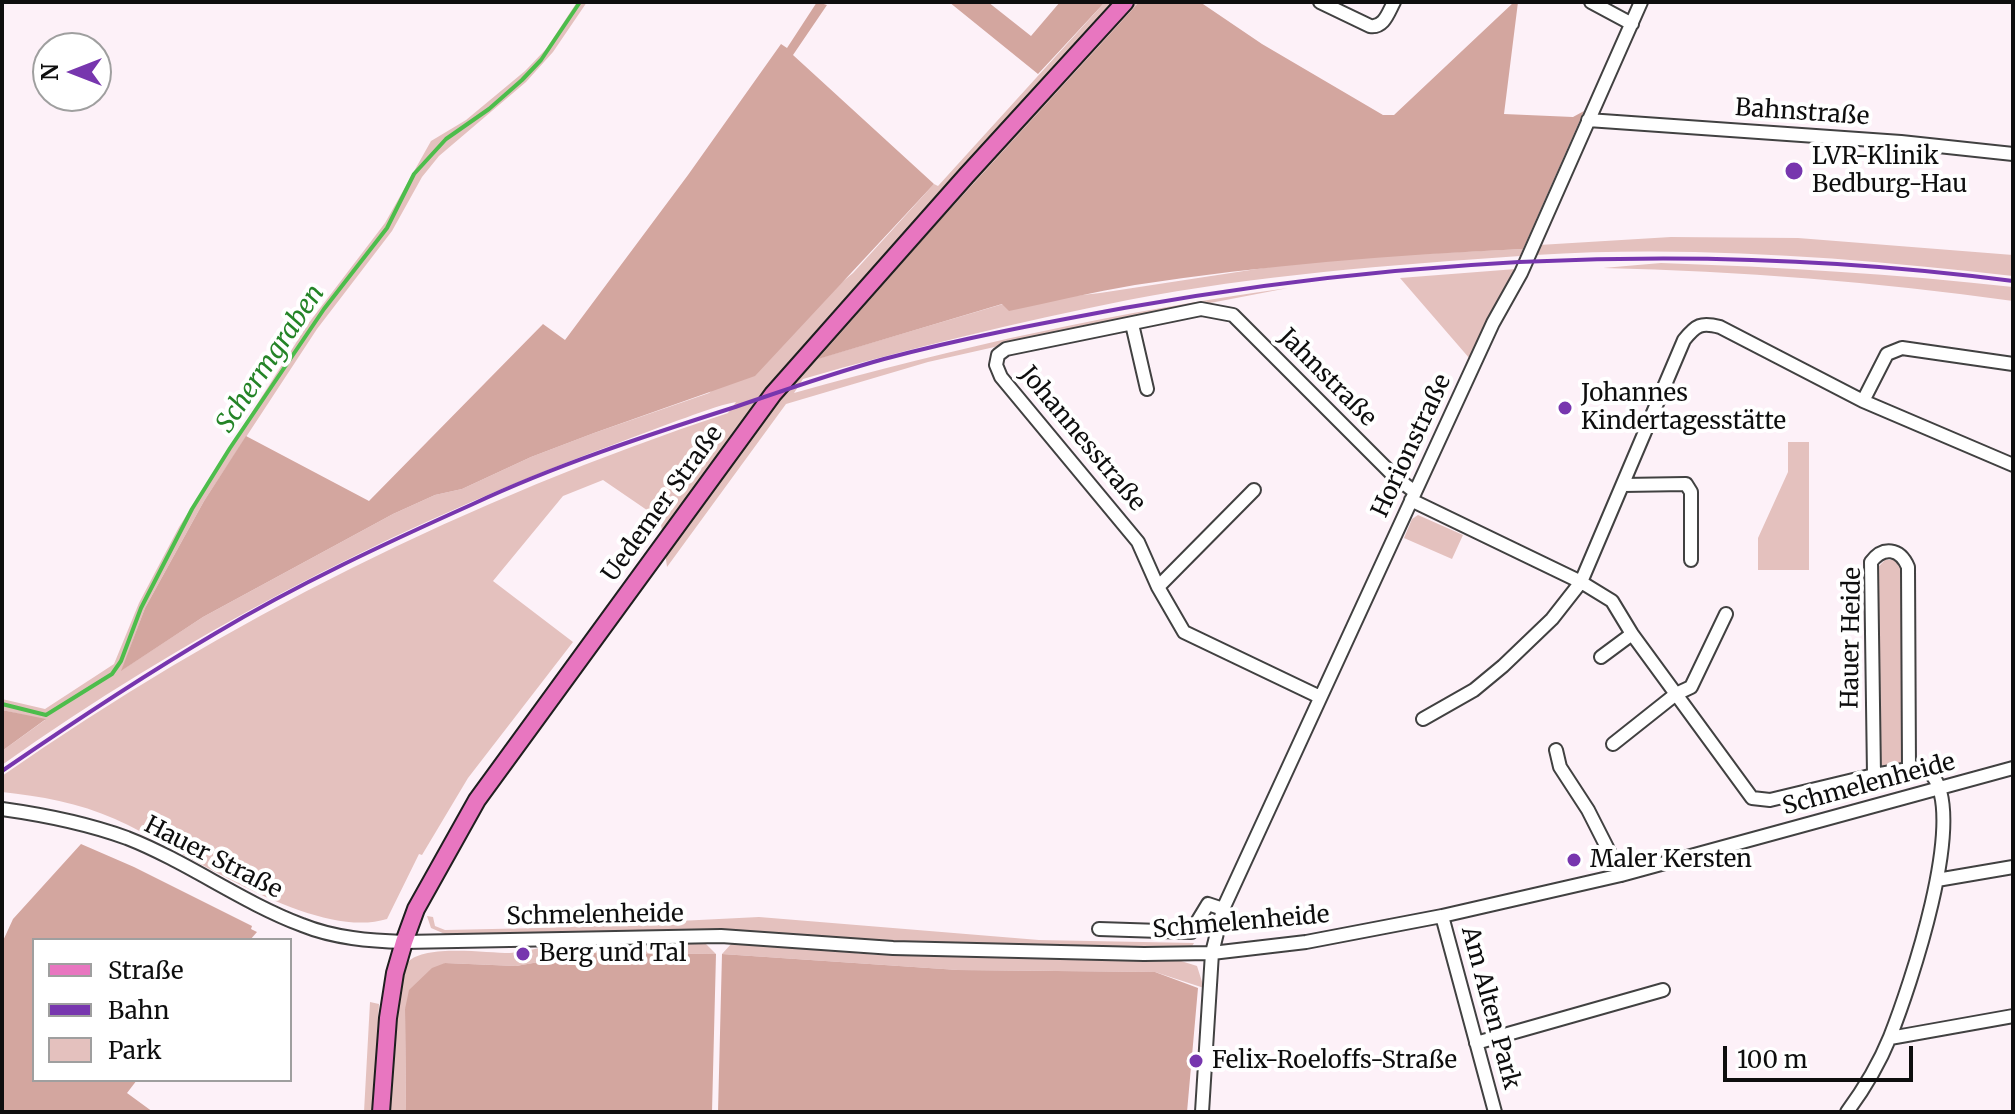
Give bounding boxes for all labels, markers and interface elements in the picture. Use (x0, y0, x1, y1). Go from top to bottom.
north arrow (32, 32, 112, 112)
text: N (36, 63, 64, 81)
street label: Bahnstraße (1734, 94, 1870, 132)
place label: LVR-Klinik Bedburg-Hau (1812, 143, 1967, 199)
marker: LVR-Klinik Bedburg-Hau (1783, 160, 1805, 182)
water label: Schermgraben (210, 279, 332, 439)
street label: Jahnstraße (1272, 323, 1382, 433)
street label: Johannesstraße (1013, 361, 1151, 517)
street label: Horionstraße (1366, 370, 1458, 522)
place label: Johannes Kindertagesstätte (1581, 380, 1786, 436)
marker: Johannes Kindertagesstätte (1556, 399, 1574, 417)
street label: Uedemer Straße (597, 420, 729, 588)
street label: Hauer Heide (1836, 567, 1868, 709)
street label: Schmelenheide (1780, 748, 1958, 822)
street label: Hauer Straße (139, 811, 287, 905)
place label: Maler Kersten (1590, 846, 1752, 874)
marker: Maler Kersten (1565, 851, 1583, 869)
street label: Schmelenheide (506, 900, 684, 932)
street label: Schmelenheide (1151, 901, 1331, 945)
street label: Am Alten Park (1454, 924, 1526, 1092)
legend (32, 938, 292, 1082)
place label: Berg und Tal (539, 940, 686, 968)
marker: Berg und Tal (514, 945, 532, 963)
text: Straße (108, 955, 183, 986)
text: Bahn (108, 995, 169, 1026)
scale bar (1727, 1030, 1917, 1080)
text: Park (108, 1035, 161, 1066)
text: 100 m (1737, 1044, 1807, 1075)
place label: Felix-Roeloffs-Straße (1212, 1047, 1457, 1075)
marker: Felix-Roeloffs-Straße (1187, 1052, 1205, 1070)

